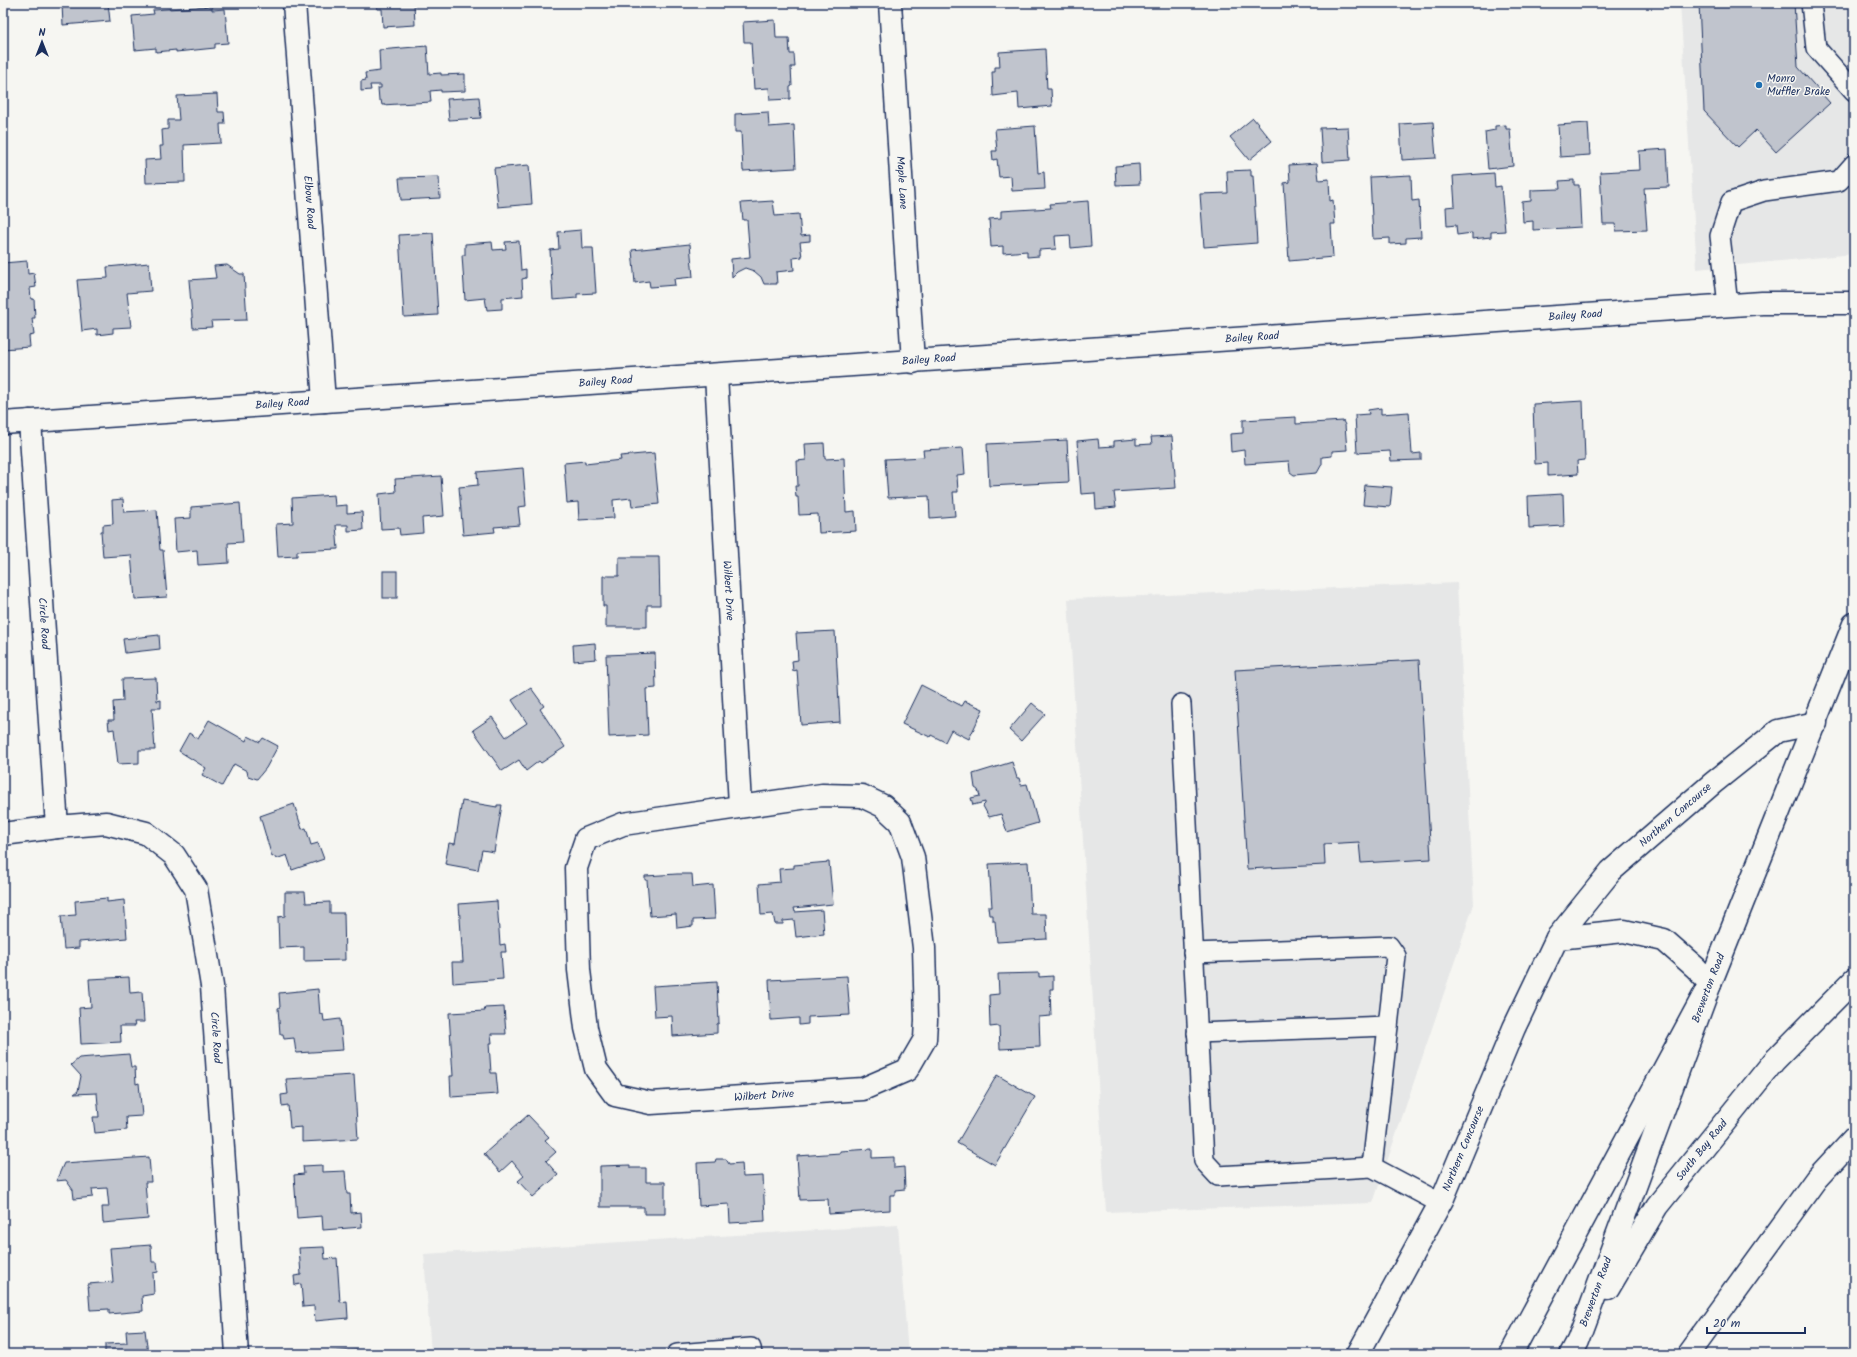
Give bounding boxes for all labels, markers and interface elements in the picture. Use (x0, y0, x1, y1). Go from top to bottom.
north arrow (22, 22, 62, 62)
text: N (39, 24, 46, 42)
place label: Monro Muffler Brake (1767, 70, 1830, 101)
marker: Monro Muffler Brake (1754, 80, 1764, 90)
street label: Maple Lane (891, 156, 912, 210)
street label: Elbow Road (298, 175, 320, 230)
street label: Bailey Road (1548, 305, 1603, 327)
street label: Bailey Road (1224, 327, 1280, 349)
street label: Bailey Road (901, 349, 957, 371)
street label: Bailey Road (578, 371, 634, 393)
street label: Bailey Road (255, 393, 310, 415)
street label: Wilbert Drive (717, 560, 739, 621)
street label: Circle Road (33, 597, 54, 651)
street label: Northern Concourse (1635, 779, 1716, 852)
street label: Brewerton Road (1687, 950, 1731, 1026)
street label: Circle Road (205, 1011, 226, 1065)
street label: Wilbert Drive (733, 1085, 795, 1107)
street label: Northern Concourse (1438, 1103, 1489, 1194)
street label: South Bay Road (1672, 1115, 1733, 1185)
street label: Brewerton Road (1575, 1254, 1617, 1329)
scale bar (1707, 1309, 1805, 1335)
text: 20 m (1713, 1314, 1741, 1333)

